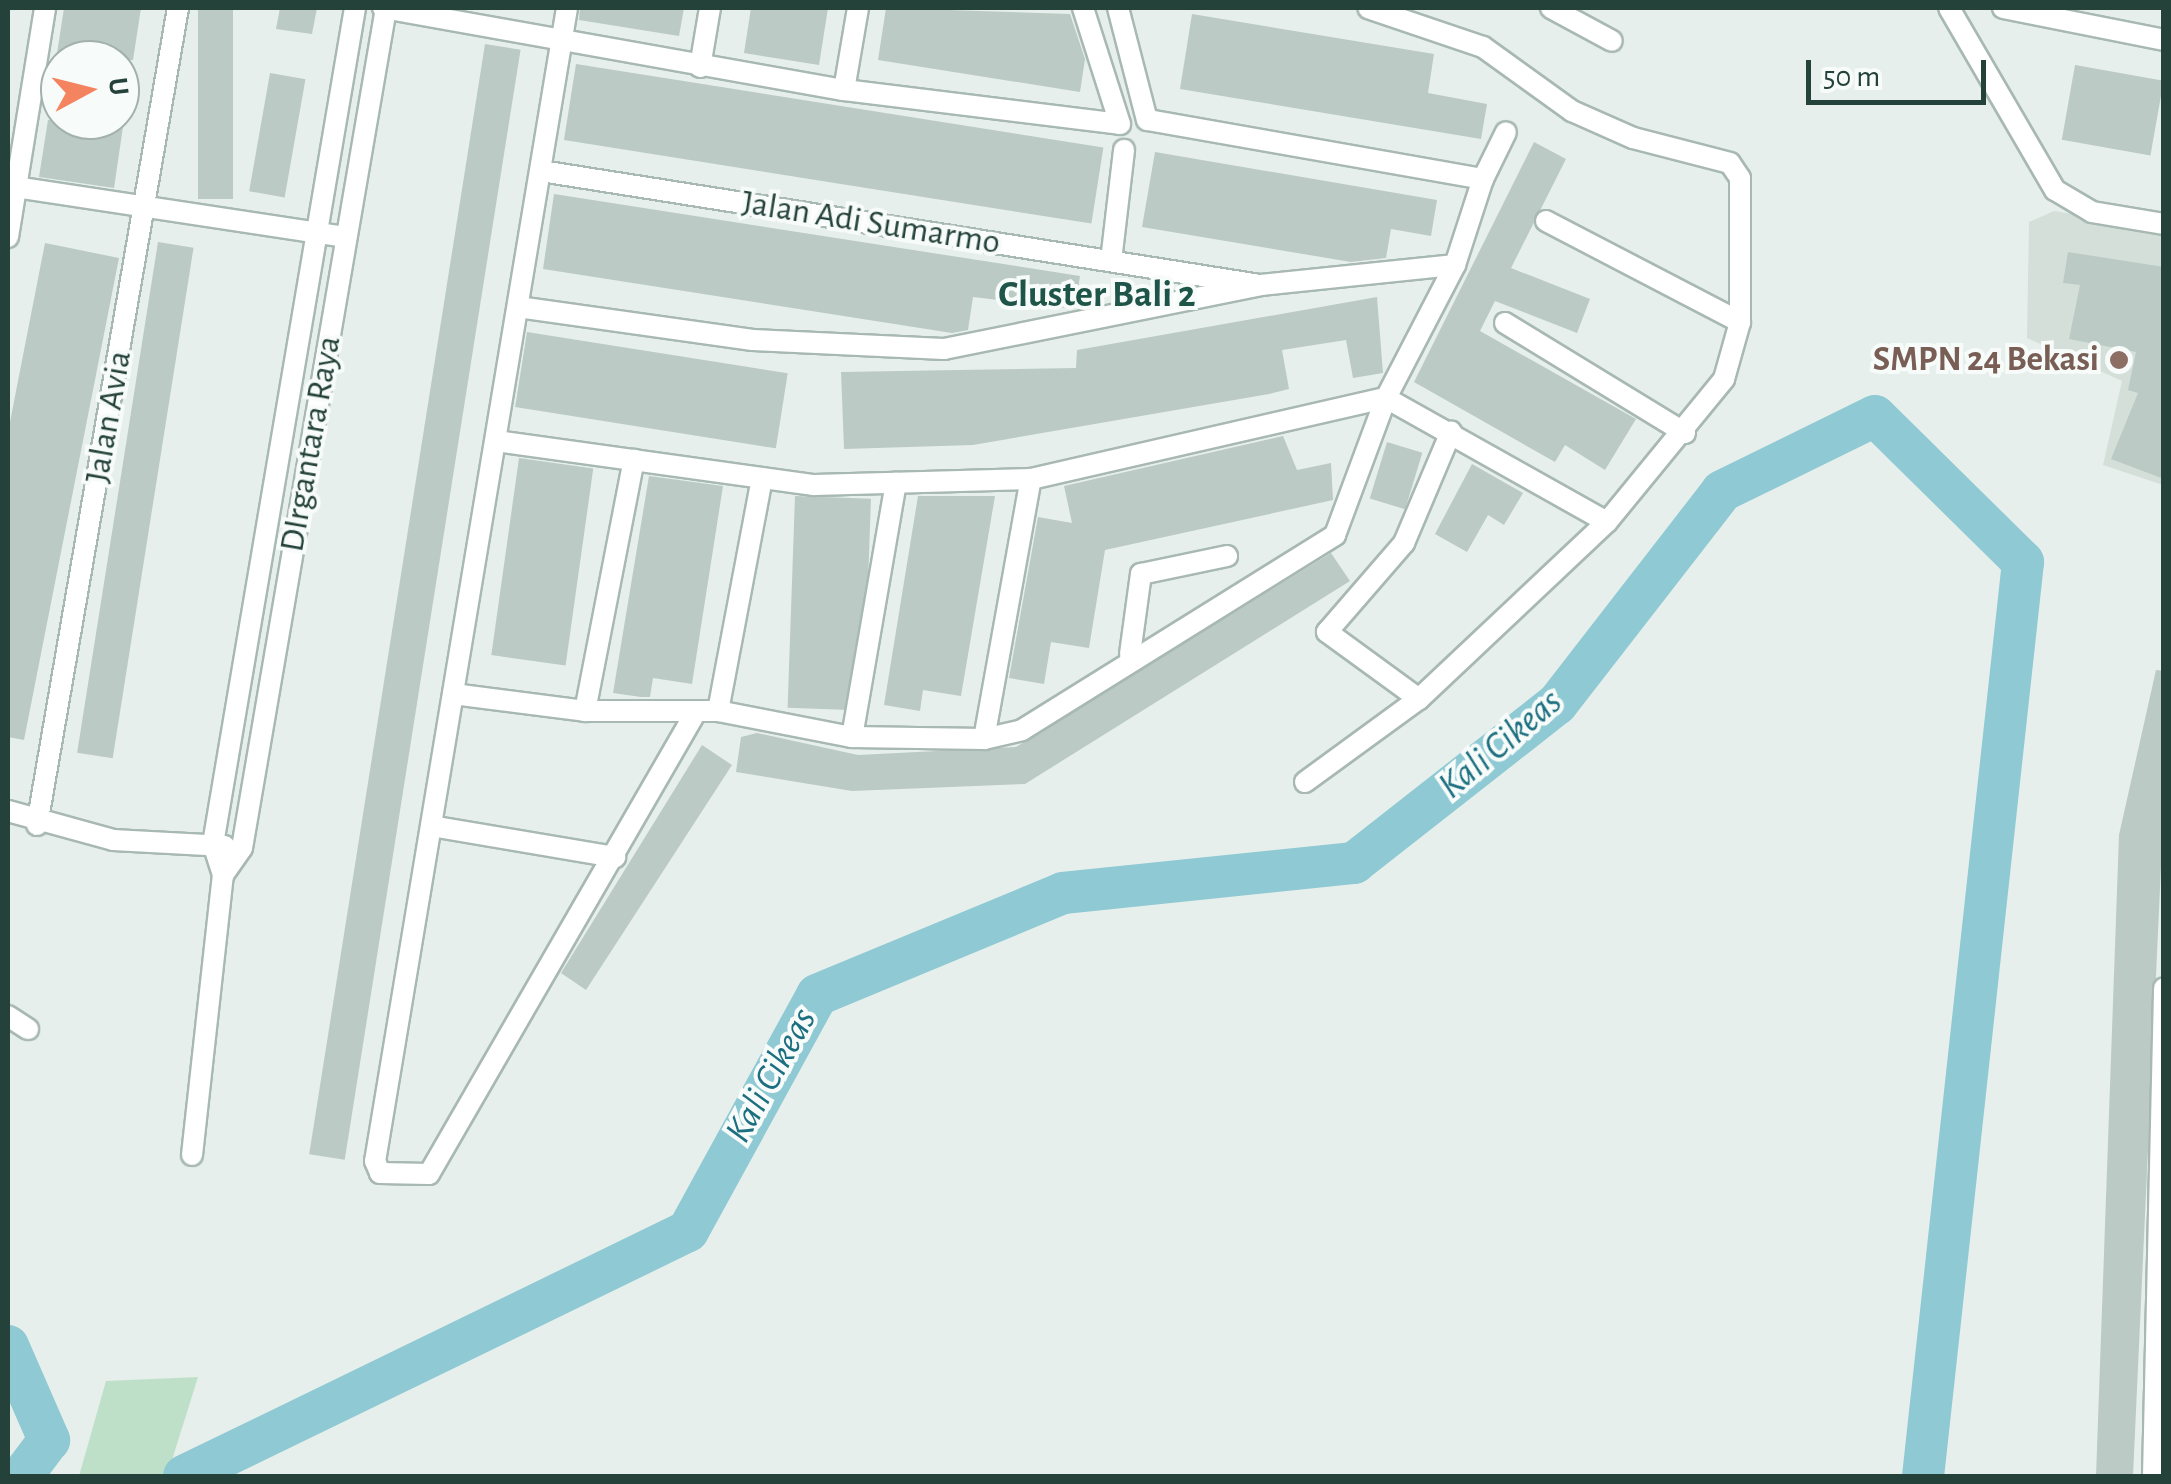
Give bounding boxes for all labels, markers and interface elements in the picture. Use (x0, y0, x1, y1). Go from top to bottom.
north arrow (40, 40, 140, 140)
scale bar (1811, 40, 1991, 102)
text: 50 m (1823, 62, 1880, 92)
text: U (103, 76, 133, 97)
street label: Jalan Adi Sumarmo (739, 182, 1003, 264)
district label: Cluster Bali 2 (998, 273, 1196, 319)
street label: DIrgantara Raya (271, 333, 351, 555)
place label: SMPN 24 Bekasi (1873, 339, 2099, 381)
street label: Jalan Avia (77, 348, 141, 486)
marker: SMPN 24 Bekasi (2108, 349, 2130, 371)
water label: Kali Cikeas (1430, 680, 1572, 810)
water label: Kali Cikeas (717, 1001, 827, 1151)

